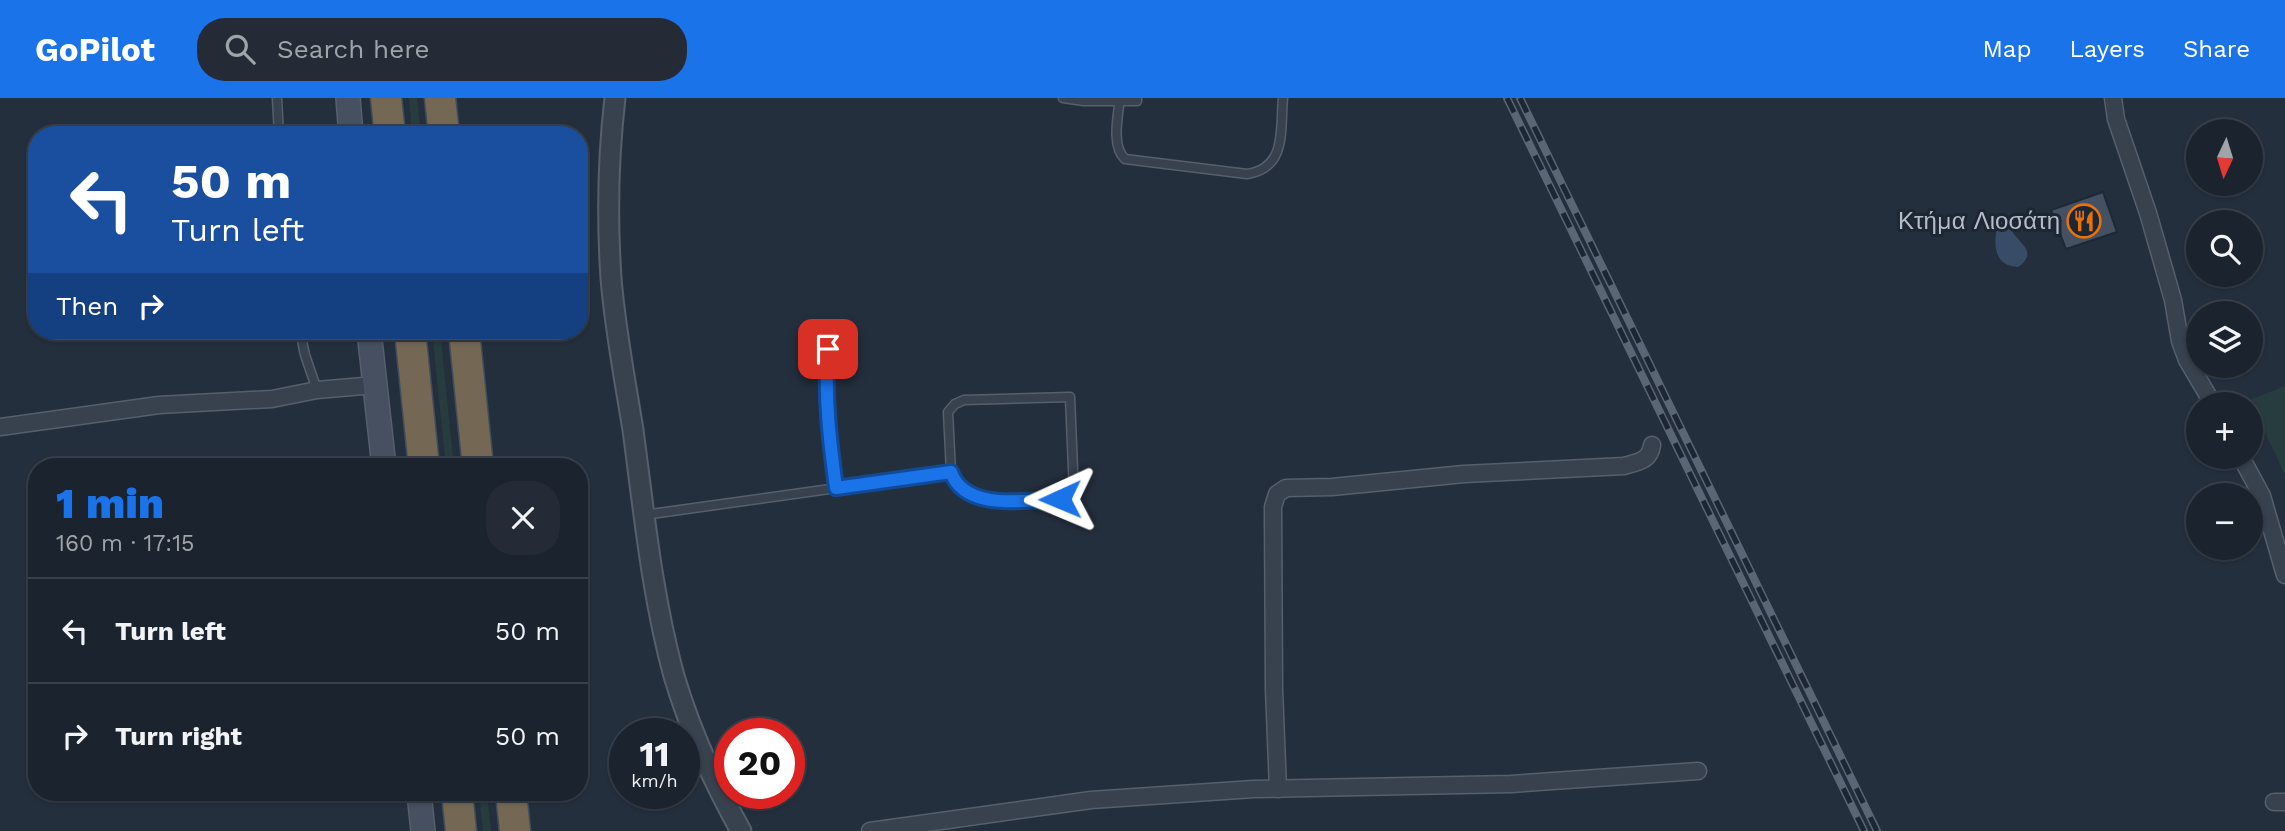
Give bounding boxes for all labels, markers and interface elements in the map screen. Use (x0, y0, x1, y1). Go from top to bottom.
search box (197, 18, 687, 81)
text: GoPilot (35, 30, 155, 69)
icon: search (221, 30, 259, 68)
text: Search here (277, 34, 429, 64)
text: Map (1983, 35, 2031, 63)
text: Layers (2069, 35, 2145, 63)
text: Share (2183, 35, 2250, 63)
north arrow (2186, 119, 2263, 196)
map controls (2186, 119, 2263, 560)
text: 50 m (171, 152, 291, 210)
icon: left (56, 154, 147, 245)
restaurant icon: Κτήμα Λιοσάτη (2065, 202, 2103, 240)
place label: Κτήμα Λιοσάτη (1898, 207, 2060, 235)
button: search (2186, 210, 2263, 287)
text: Turn left (171, 211, 304, 249)
icon: right (132, 287, 170, 325)
text: Then (56, 291, 118, 321)
button: layers (2186, 301, 2263, 378)
pin (798, 319, 858, 379)
icon: arrive (809, 330, 847, 368)
button: + (2186, 392, 2263, 469)
position arrow (1023, 462, 1097, 536)
text: 1 min (56, 479, 164, 528)
button: close (486, 481, 560, 555)
button: − (2186, 483, 2263, 560)
text: 160 m · 17:15 (56, 530, 194, 557)
icon: left (56, 612, 94, 650)
text: Turn left (115, 616, 226, 646)
text: 50 m (495, 616, 560, 646)
icon: right (56, 717, 94, 755)
speed limit sign: 20 (714, 718, 805, 809)
text: Turn right (115, 721, 242, 751)
text: 50 m (495, 721, 560, 751)
text: 11 (639, 733, 670, 775)
text: km/h (631, 770, 678, 791)

